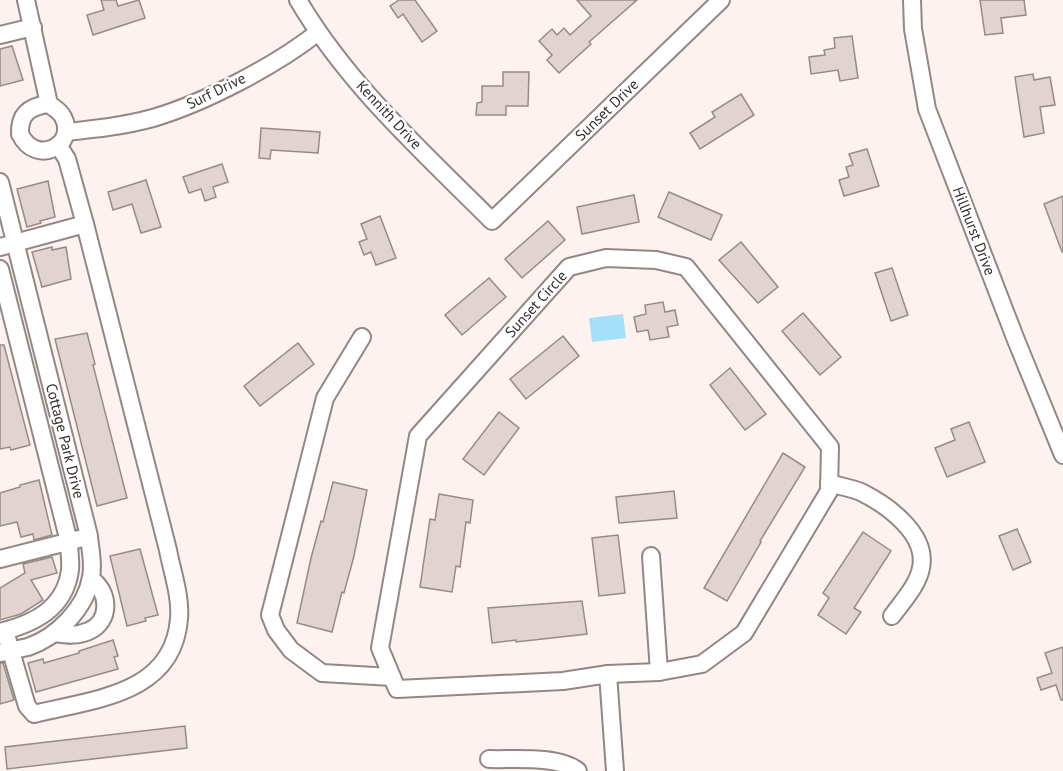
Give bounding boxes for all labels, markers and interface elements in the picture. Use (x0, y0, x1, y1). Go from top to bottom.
street label: Surf Drive (183, 68, 249, 113)
street label: Sunset Drive (571, 75, 642, 145)
street label: Kennith Drive (353, 76, 426, 153)
street label: Hillhurst Drive (949, 184, 1000, 278)
street label: Sunset Circle (501, 266, 571, 341)
street label: Cottage Park Drive (42, 381, 89, 500)

